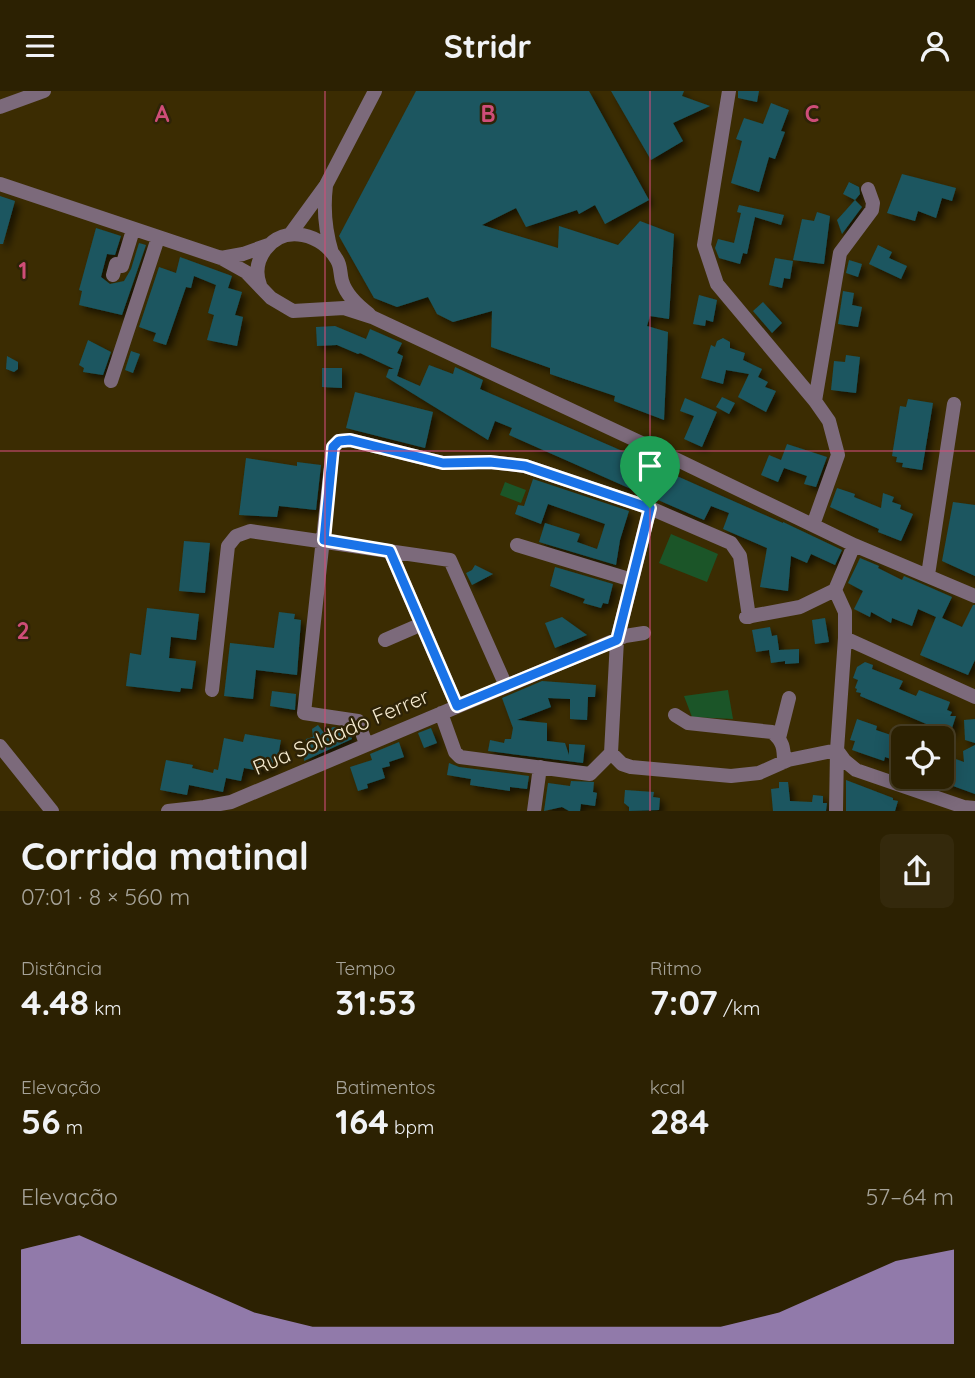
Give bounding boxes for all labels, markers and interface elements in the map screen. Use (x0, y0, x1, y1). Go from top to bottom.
text: Stridr (444, 26, 531, 66)
icon: menu (21, 27, 59, 65)
icon: person (916, 27, 954, 65)
text: A (155, 99, 170, 128)
text: B (480, 99, 496, 128)
text: C (805, 99, 819, 128)
text: 1 (19, 256, 27, 285)
pin (620, 436, 680, 508)
icon: arrive (631, 447, 669, 485)
text: 2 (16, 616, 30, 645)
street label: Rua Soldado Ferrer (249, 682, 433, 780)
map controls (891, 726, 954, 789)
button: locate (891, 726, 954, 789)
text: Corrida matinal (21, 832, 309, 880)
button: share (880, 834, 954, 908)
text: 07:01 · 8 × 560 m (21, 882, 190, 911)
text: Distância (21, 956, 102, 980)
text: Tempo (335, 956, 396, 980)
text: Ritmo (650, 956, 702, 980)
text: 4.48 (21, 980, 89, 1024)
text: 31:53 (335, 980, 416, 1024)
text: 7:07 (650, 980, 718, 1024)
text: km (89, 996, 122, 1020)
text: /km (718, 996, 760, 1020)
text: Elevação (21, 1075, 101, 1099)
text: Batimentos (335, 1075, 436, 1099)
text: kcal (650, 1075, 685, 1099)
text: 56 (21, 1099, 61, 1143)
text: 164 (335, 1099, 389, 1143)
text: 284 (650, 1099, 709, 1143)
text: m (61, 1115, 83, 1139)
text: bpm (389, 1115, 434, 1139)
text: Elevação (21, 1182, 118, 1211)
text: 57–64 m (866, 1182, 954, 1211)

